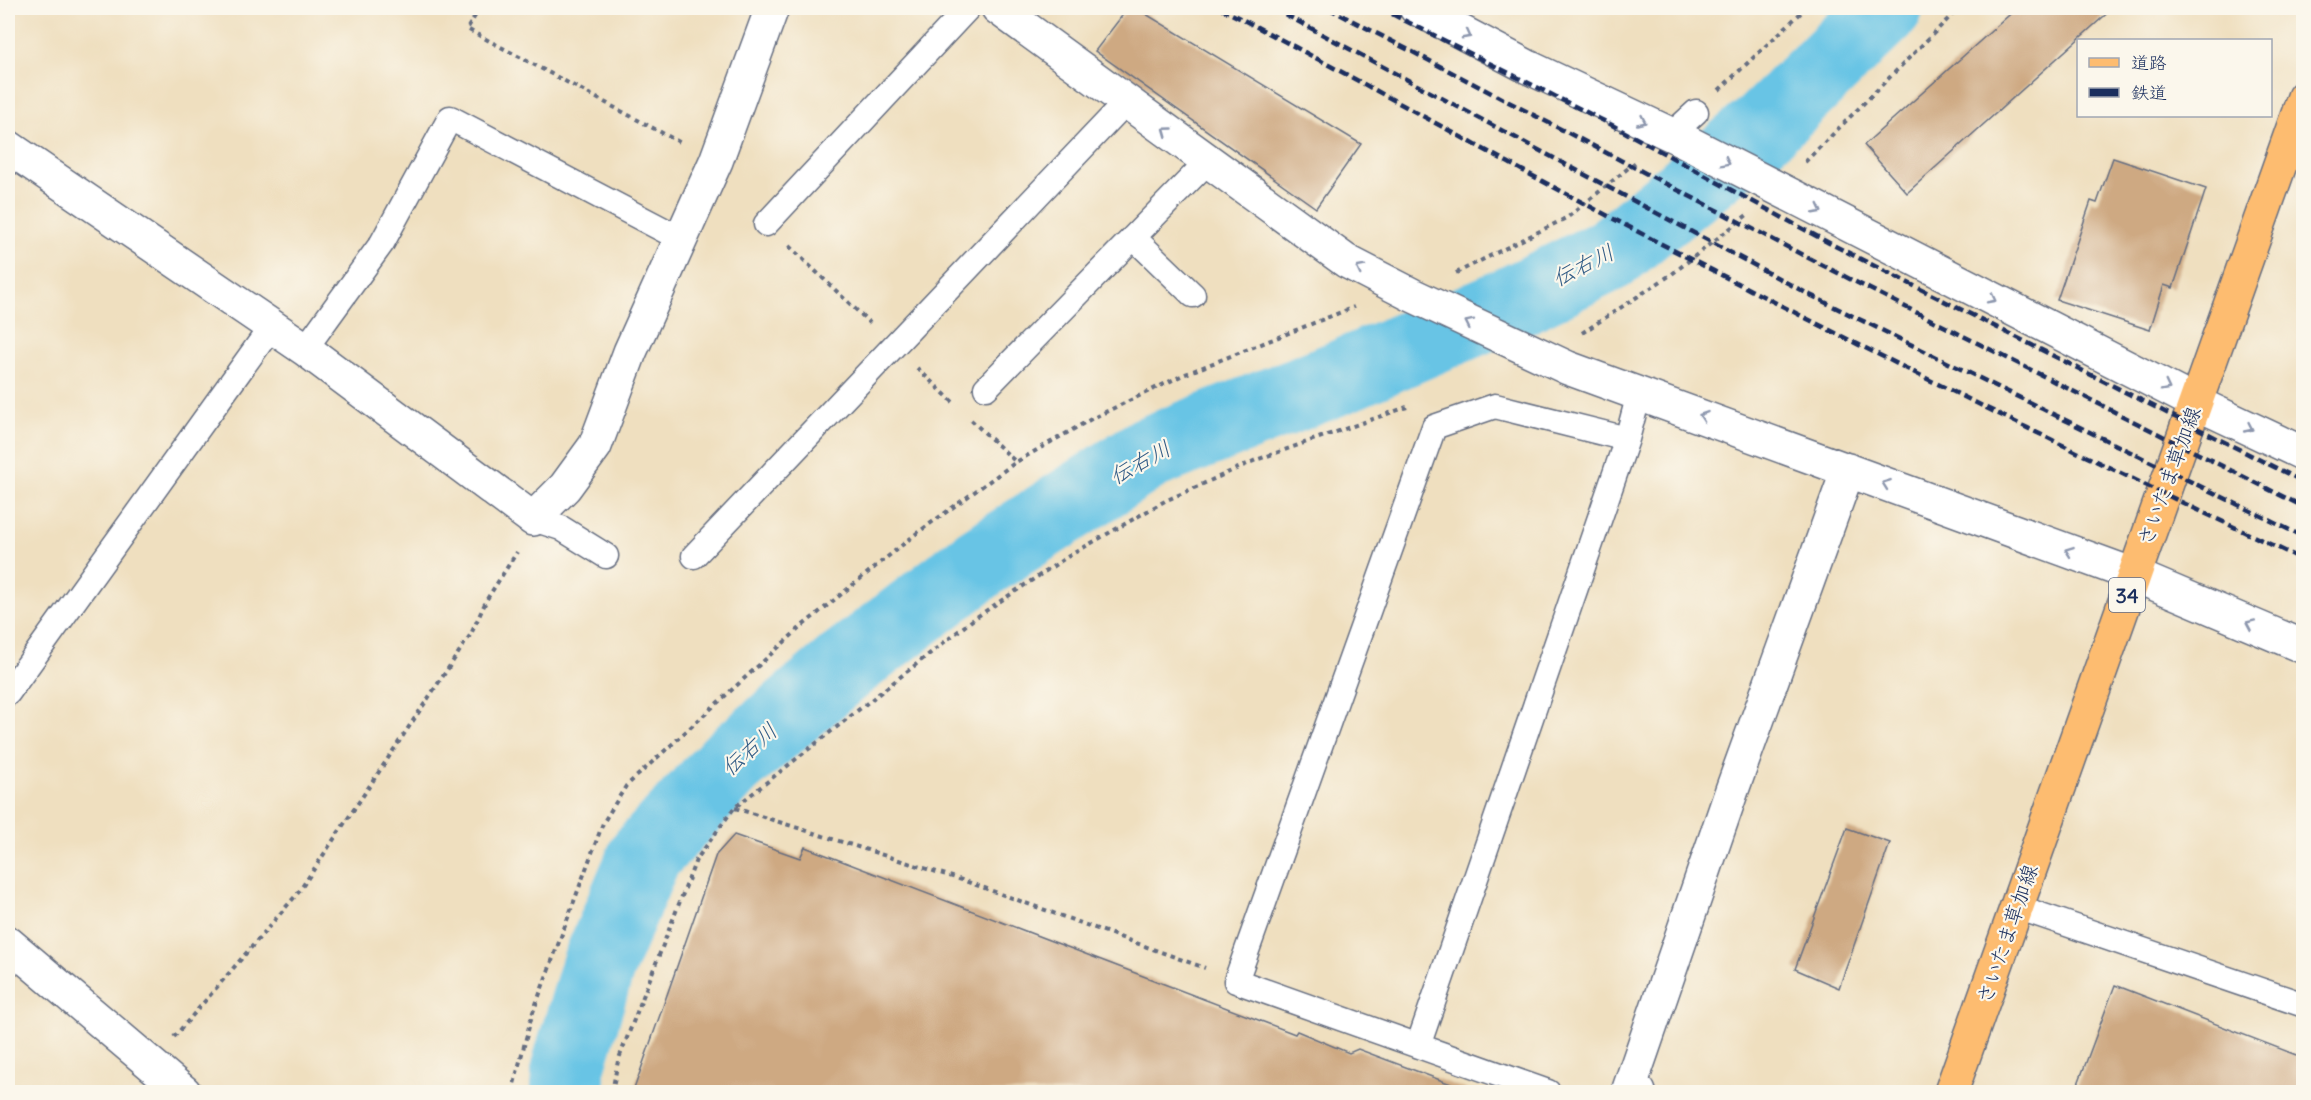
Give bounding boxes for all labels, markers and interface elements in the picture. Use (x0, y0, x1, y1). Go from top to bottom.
one-way arrow (1461, 28, 1472, 39)
legend (2077, 39, 2272, 117)
text: 道路 (2131, 51, 2167, 74)
text: 鉄道 (2131, 81, 2167, 104)
one-way arrow (1636, 114, 1647, 126)
one-way arrow (1163, 127, 1174, 138)
one-way arrow (1719, 155, 1730, 167)
one-way arrow (1812, 203, 1823, 214)
water label: 伝右川 (1547, 238, 1619, 292)
one-way arrow (1356, 264, 1367, 276)
one-way arrow (1986, 291, 1997, 303)
one-way arrow (1464, 318, 1475, 330)
one-way arrow (2159, 380, 2170, 391)
street label: さいたま草加線 (2131, 403, 2207, 549)
one-way arrow (1698, 411, 1709, 424)
one-way arrow (2242, 420, 2253, 432)
water label: 伝右川 (1104, 434, 1176, 490)
one-way arrow (1881, 478, 1892, 491)
one-way arrow (2064, 546, 2075, 559)
road number: 34 (2109, 578, 2145, 612)
one-way arrow (2245, 619, 2256, 631)
water label: 伝右川 (715, 717, 783, 781)
street label: さいたま草加線 (1970, 861, 2044, 1007)

